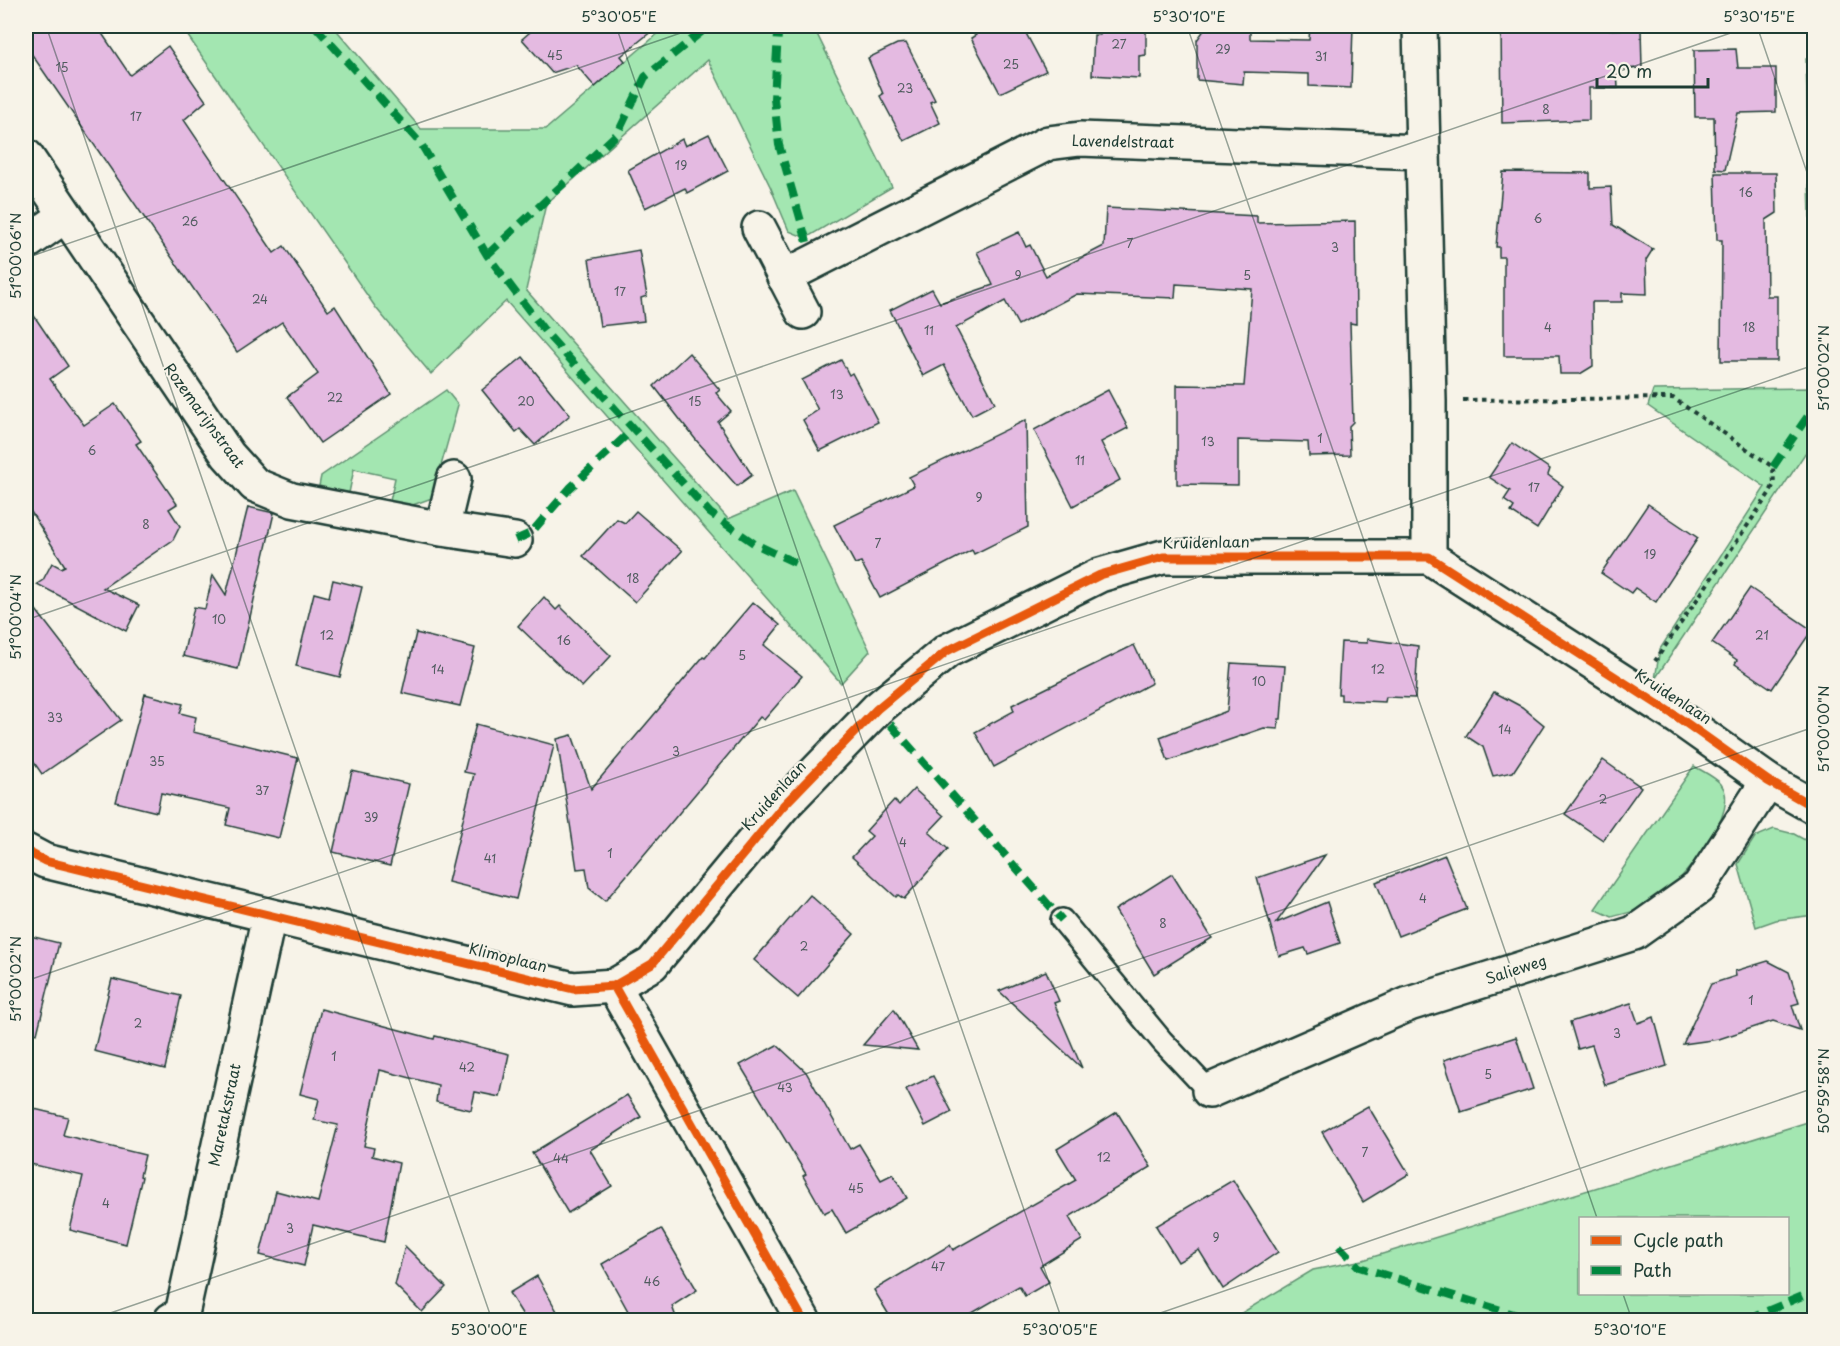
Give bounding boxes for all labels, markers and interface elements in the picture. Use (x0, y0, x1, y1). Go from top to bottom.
text: 5°30'05"E (581, 4, 657, 27)
text: 5°30'10"E (1152, 4, 1226, 27)
text: 5°30'15"E (1723, 4, 1795, 27)
house number: 27 (1112, 35, 1127, 53)
house number: 29 (1215, 40, 1231, 58)
house number: 45 (547, 46, 563, 64)
house number: 31 (1315, 47, 1327, 65)
scale bar (1597, 51, 1708, 89)
house number: 25 (1003, 55, 1019, 73)
text: 20 m (1606, 57, 1652, 84)
house number: 15 (55, 58, 69, 76)
house number: 23 (897, 79, 913, 97)
house number: 8 (1542, 100, 1550, 118)
house number: 17 (130, 107, 142, 125)
street label: Lavendelstraat (1072, 128, 1175, 153)
house number: 19 (675, 156, 687, 174)
house number: 16 (1739, 183, 1753, 201)
house number: 6 (1534, 209, 1542, 227)
house number: 26 (182, 212, 198, 230)
text: 51°00'06"N (3, 213, 26, 299)
house number: 7 (1127, 234, 1134, 252)
house number: 3 (1331, 238, 1339, 256)
house number: 9 (1014, 266, 1022, 284)
house number: 5 (1243, 266, 1251, 284)
house number: 17 (614, 282, 626, 300)
house number: 24 (252, 290, 268, 308)
house number: 4 (1544, 318, 1552, 336)
house number: 18 (1743, 318, 1755, 336)
house number: 11 (924, 321, 934, 339)
text: 51°00'02"N (1811, 325, 1834, 411)
street label: Rozemarijnstraat (159, 358, 251, 472)
house number: 13 (830, 385, 844, 403)
house number: 22 (327, 388, 343, 406)
house number: 20 (517, 392, 535, 410)
house number: 15 (688, 392, 702, 410)
house number: 1 (1317, 429, 1323, 447)
house number: 13 (1201, 432, 1215, 450)
house number: 6 (88, 441, 96, 459)
house number: 11 (1075, 451, 1085, 469)
house number: 17 (1528, 478, 1540, 496)
house number: 9 (975, 488, 983, 506)
house number: 8 (142, 515, 150, 533)
street label: Kruidenlaan (1162, 529, 1250, 554)
house number: 7 (875, 534, 882, 552)
house number: 19 (1644, 545, 1656, 563)
house number: 18 (627, 569, 639, 587)
text: 51°00'04"N (3, 574, 26, 660)
house number: 10 (212, 610, 226, 628)
house number: 12 (320, 626, 334, 644)
house number: 21 (1755, 626, 1769, 644)
house number: 16 (557, 631, 571, 649)
house number: 5 (738, 646, 746, 664)
house number: 14 (431, 660, 445, 678)
house number: 12 (1371, 660, 1385, 678)
street label: Kruidenlaan (1631, 662, 1717, 729)
house number: 10 (1252, 672, 1266, 690)
text: 51°00'00"N (1811, 685, 1834, 773)
house number: 33 (47, 708, 63, 726)
house number: 14 (1498, 720, 1512, 738)
house number: 3 (672, 742, 680, 760)
house number: 35 (149, 752, 165, 770)
street label: Kruidenlaan (735, 755, 811, 835)
house number: 37 (255, 781, 270, 799)
house number: 2 (1599, 790, 1607, 808)
house number: 39 (364, 808, 378, 826)
house number: 4 (899, 833, 907, 851)
house number: 1 (607, 844, 613, 862)
house number: 41 (484, 849, 496, 867)
house number: 4 (1419, 889, 1427, 907)
house number: 8 (1159, 914, 1167, 932)
text: 51°00'02"N (3, 936, 26, 1022)
street label: Klimoplaan (467, 936, 550, 977)
house number: 2 (800, 937, 808, 955)
street label: Salieweg (1482, 948, 1549, 989)
house number: 1 (1748, 991, 1754, 1009)
house number: 2 (134, 1014, 142, 1032)
house number: 3 (1613, 1024, 1621, 1042)
house number: 1 (331, 1047, 337, 1065)
text: 50°59'58"N (1811, 1048, 1834, 1134)
house number: 42 (459, 1058, 475, 1076)
street label: Maretakstraat (201, 1061, 246, 1168)
house number: 5 (1484, 1065, 1492, 1083)
house number: 43 (777, 1078, 793, 1096)
house number: 7 (1362, 1143, 1369, 1161)
house number: 12 (1097, 1148, 1111, 1166)
house number: 44 (553, 1149, 569, 1167)
house number: 45 (848, 1179, 864, 1197)
house number: 4 (102, 1194, 110, 1212)
legend (1579, 1217, 1789, 1295)
house number: 3 (286, 1219, 294, 1237)
text: Cycle path (1633, 1226, 1724, 1253)
house number: 9 (1212, 1228, 1220, 1246)
text: Path (1633, 1256, 1672, 1283)
house number: 47 (931, 1257, 946, 1275)
house number: 46 (644, 1272, 660, 1290)
text: 5°30'00"E (450, 1317, 528, 1340)
text: 5°30'05"E (1022, 1317, 1098, 1340)
text: 5°30'10"E (1593, 1317, 1667, 1340)

